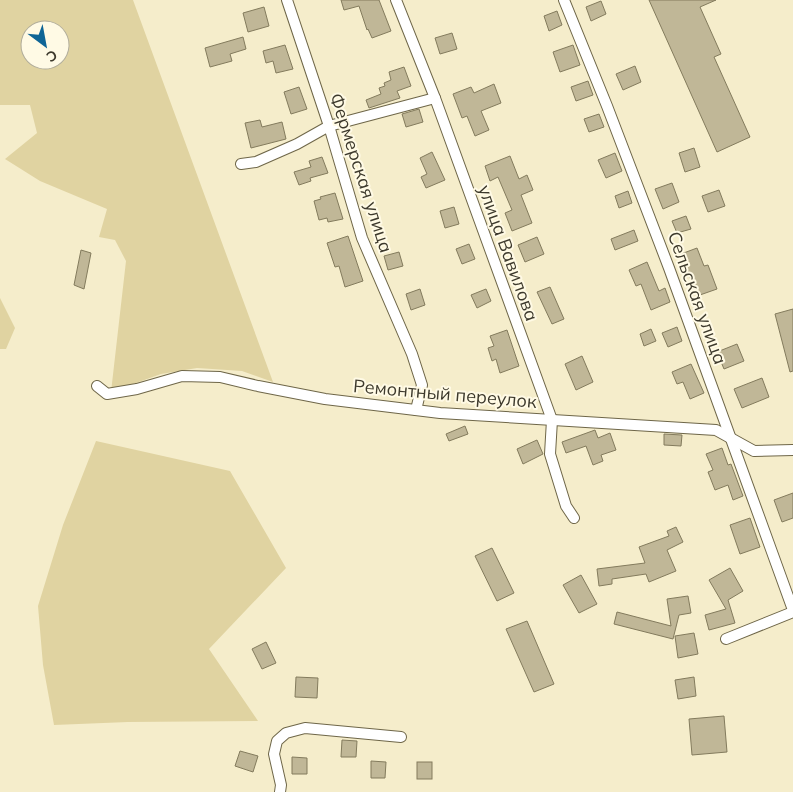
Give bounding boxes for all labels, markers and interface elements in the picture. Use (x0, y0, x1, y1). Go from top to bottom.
north arrow (20, 20, 70, 70)
text: С (43, 46, 61, 66)
street label: Фермерская улица (325, 90, 398, 256)
street label: улица Вавилова (473, 182, 544, 324)
street label: Сельская улица (663, 228, 732, 367)
street label: Ремонтный переулок (352, 374, 538, 413)

